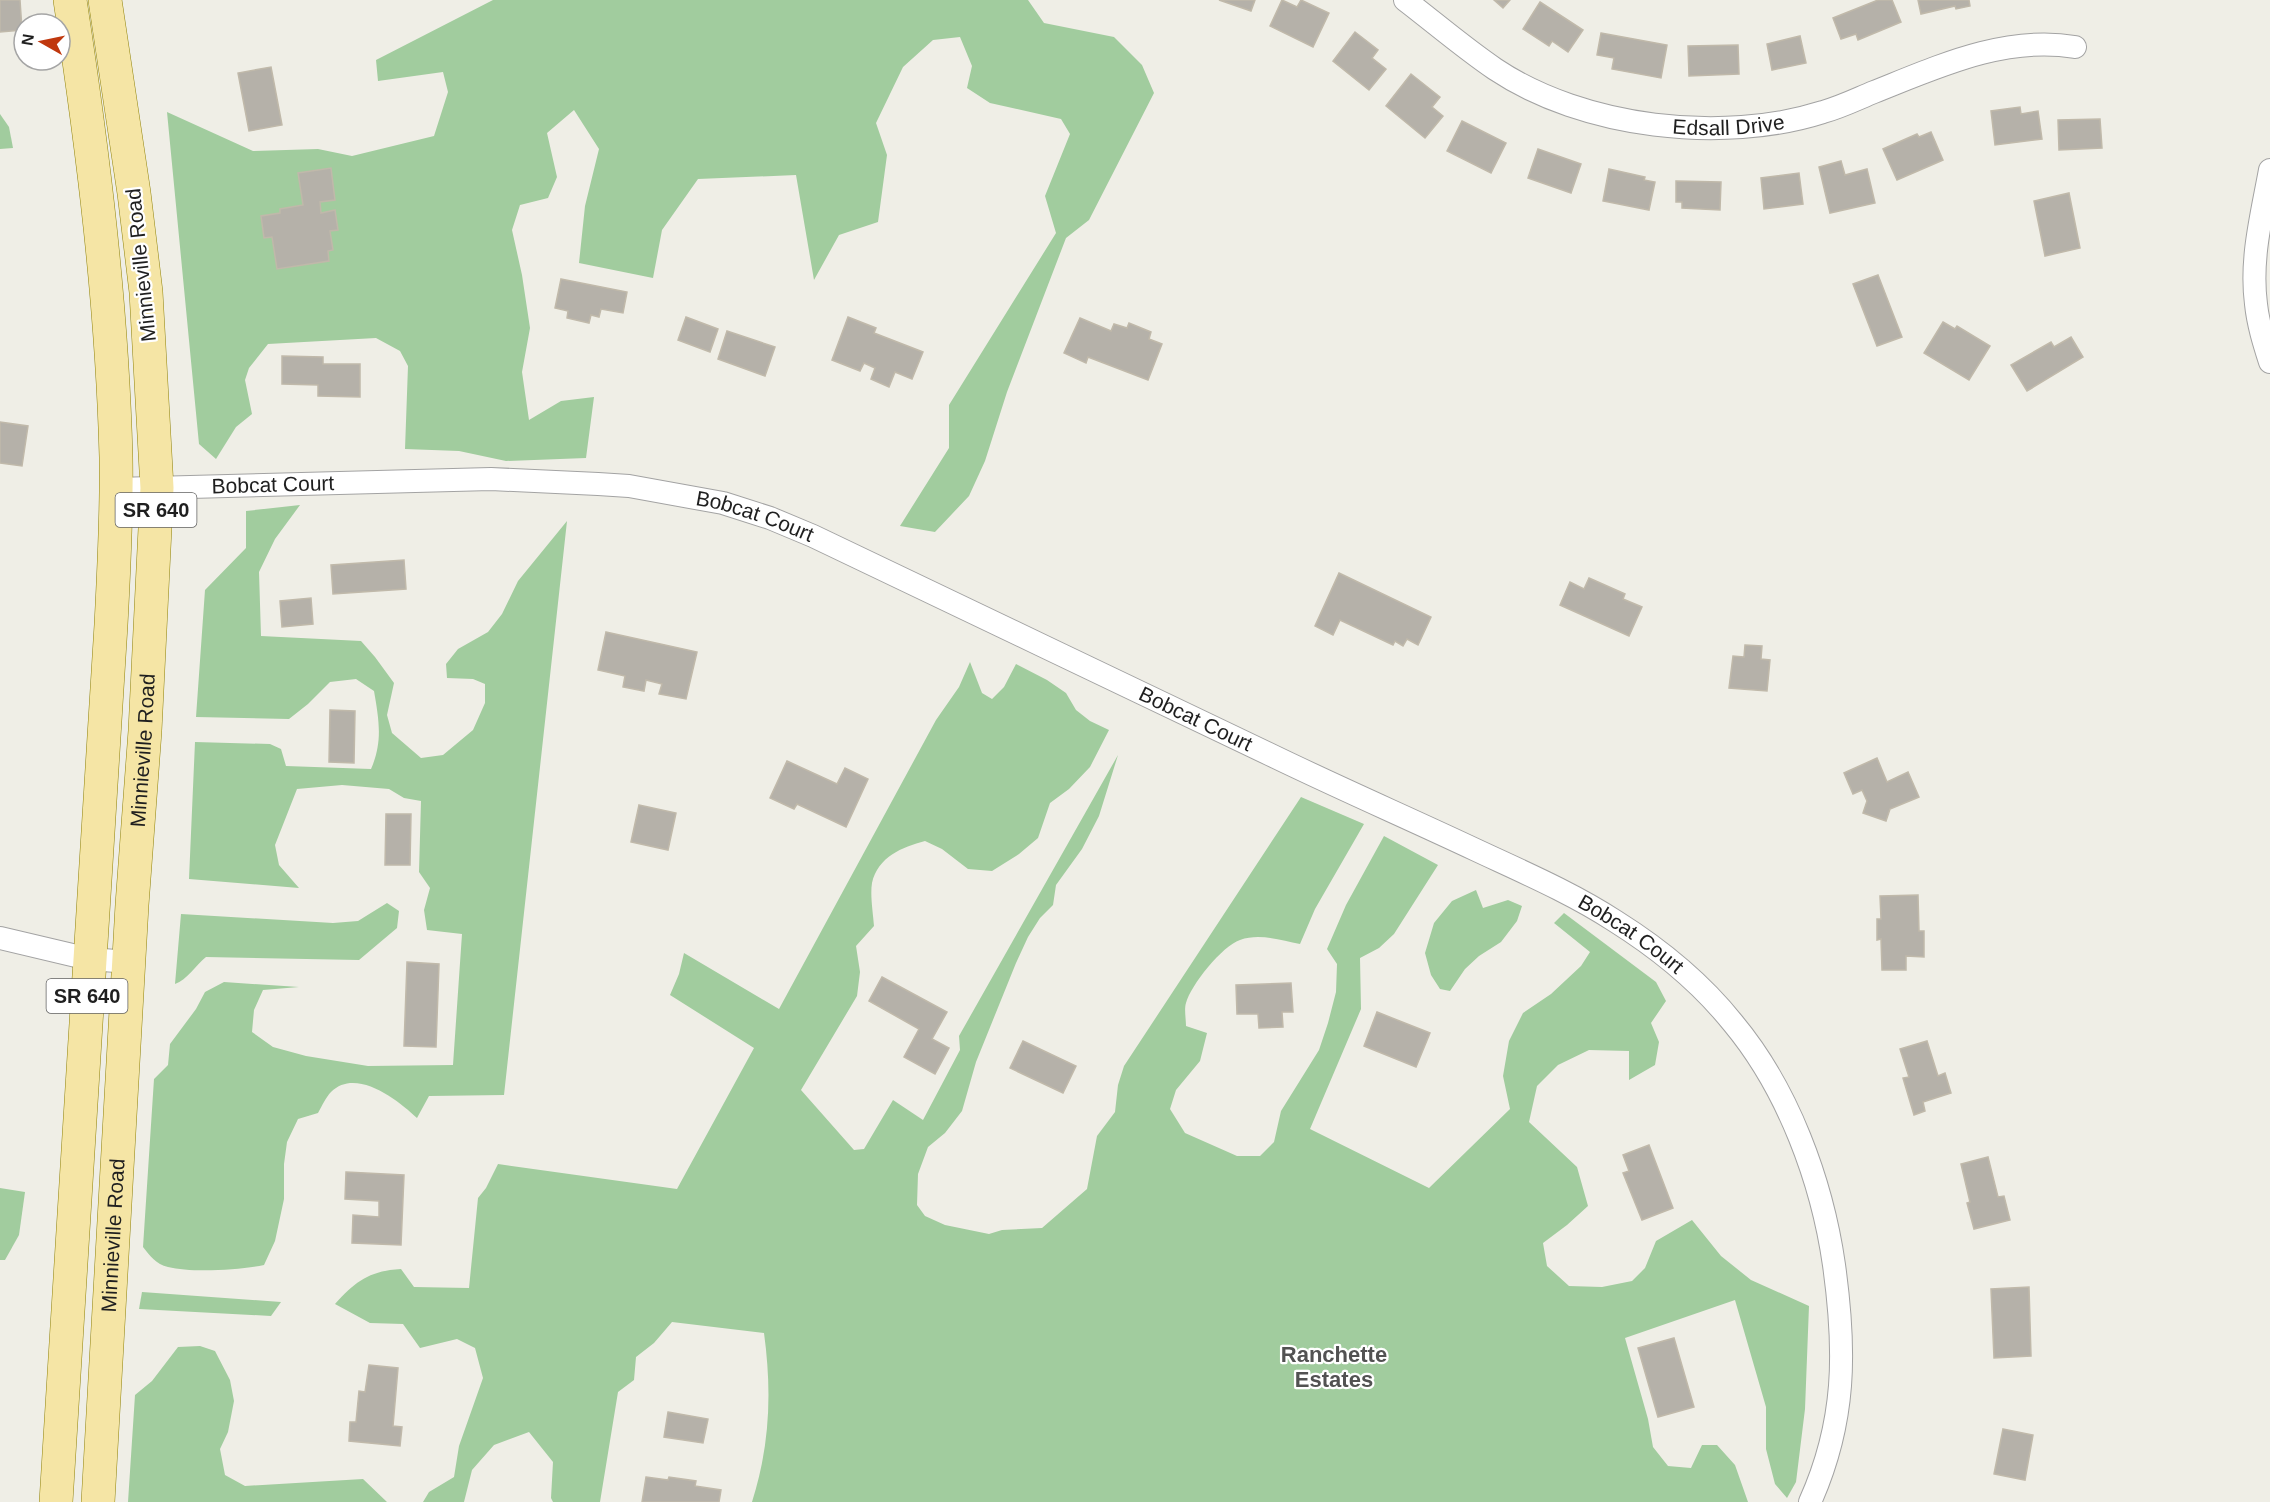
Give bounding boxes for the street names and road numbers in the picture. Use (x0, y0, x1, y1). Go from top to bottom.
street label: Edsall Drive (1672, 110, 1786, 139)
street label: Minnieville Road (121, 187, 160, 343)
street label: Bobcat Court (211, 471, 335, 497)
street label: Bobcat Court (694, 486, 817, 546)
road number: SR 640 (116, 493, 196, 527)
street label: Minnieville Road (126, 673, 159, 828)
street label: Bobcat Court (1136, 682, 1256, 755)
street label: Bobcat Court (1574, 890, 1689, 978)
road number: SR 640 (46, 979, 128, 1013)
street label: Minnieville Road (97, 1158, 129, 1313)

